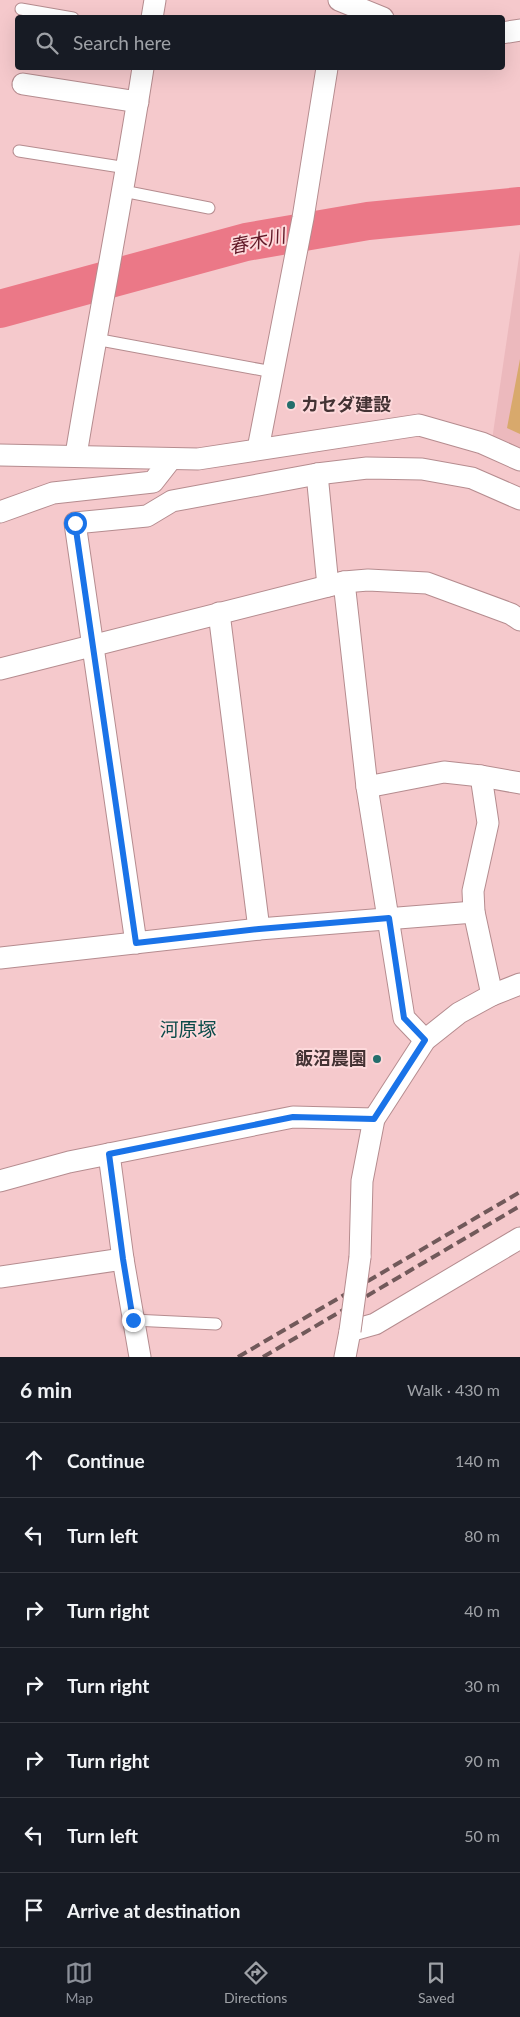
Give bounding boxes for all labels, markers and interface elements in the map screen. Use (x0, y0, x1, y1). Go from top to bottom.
search box (15, 15, 505, 70)
icon: search (33, 29, 61, 57)
text: Search here (73, 31, 171, 54)
water label: 春木川 (227, 223, 289, 258)
place label: カセダ建設 (301, 393, 391, 415)
marker: カセダ建設 (285, 399, 297, 411)
route start (64, 512, 87, 535)
district label: 河原塚 (159, 1017, 217, 1040)
place label: 飯沼農園 (295, 1047, 367, 1069)
marker: 飯沼農園 (371, 1053, 383, 1065)
route end (122, 1309, 145, 1332)
text: 6 min (20, 1377, 72, 1402)
text: Walk · 430 m (407, 1380, 500, 1399)
icon: ahead (20, 1446, 48, 1474)
text: Continue (67, 1449, 145, 1472)
text: 140 m (455, 1451, 500, 1470)
icon: left (20, 1521, 48, 1549)
text: Turn left (67, 1524, 138, 1547)
text: 80 m (464, 1526, 500, 1545)
icon: right (20, 1596, 48, 1624)
text: Turn right (67, 1599, 149, 1622)
text: 40 m (464, 1601, 500, 1620)
icon: right (20, 1671, 48, 1699)
text: Turn right (67, 1674, 149, 1697)
text: 30 m (464, 1676, 500, 1695)
icon: right (20, 1746, 48, 1774)
text: Turn right (67, 1749, 149, 1772)
text: 90 m (464, 1751, 500, 1770)
icon: left (20, 1821, 48, 1849)
text: Turn left (67, 1824, 138, 1847)
text: 50 m (464, 1826, 500, 1845)
icon: arrive (20, 1896, 48, 1924)
text: Arrive at destination (67, 1899, 240, 1922)
tab: Map (65, 1959, 93, 2006)
tab: Directions (224, 1959, 287, 2006)
tab: Saved (418, 1959, 455, 2006)

